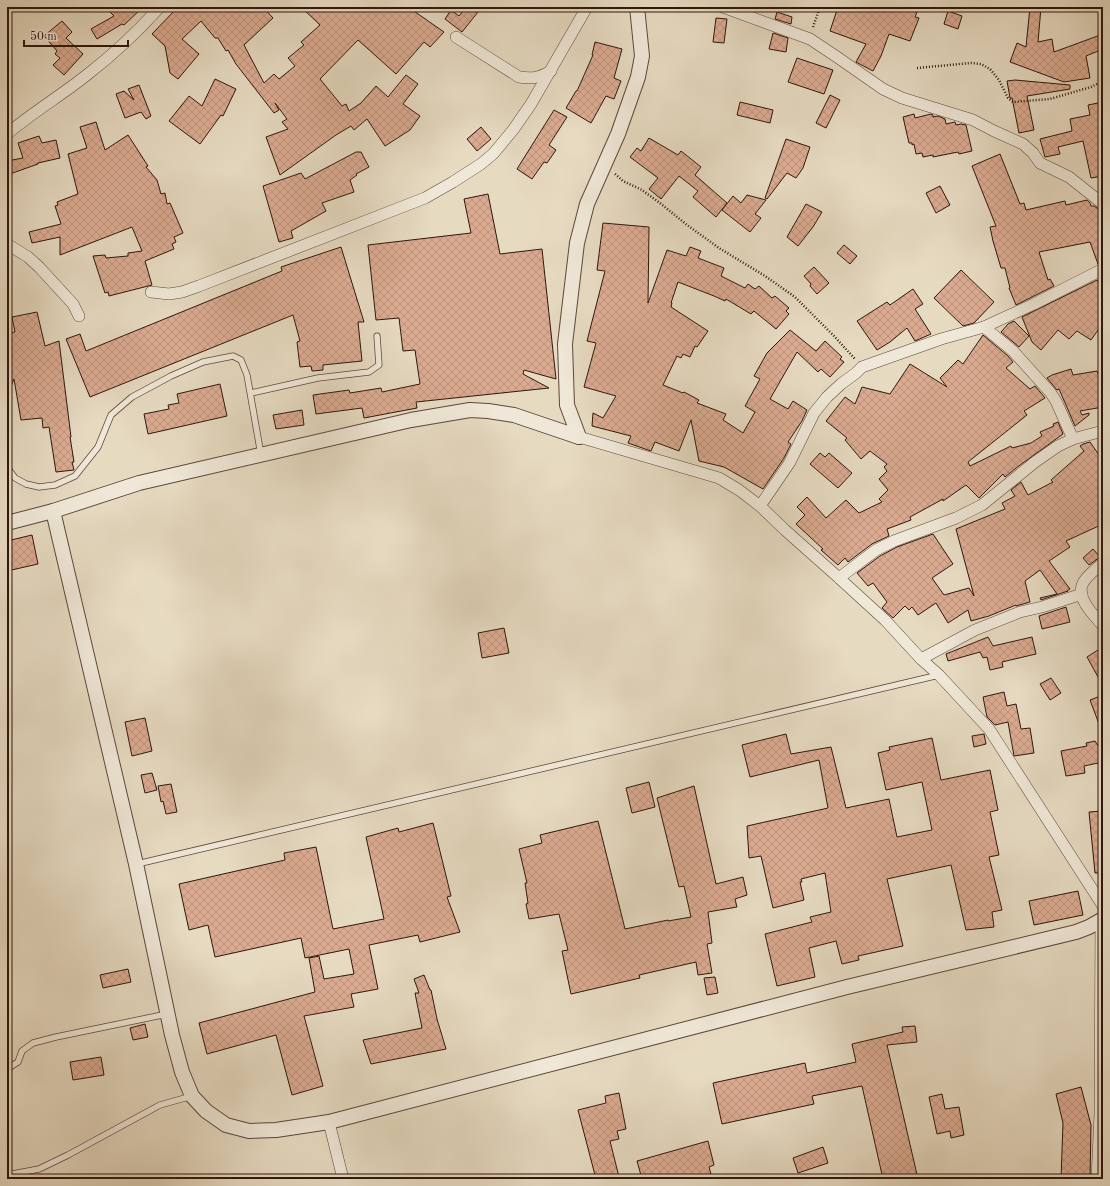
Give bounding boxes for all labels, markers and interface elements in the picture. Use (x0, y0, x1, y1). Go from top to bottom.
scale bar (24, 22, 128, 48)
text: 50 m (30, 30, 57, 43)

